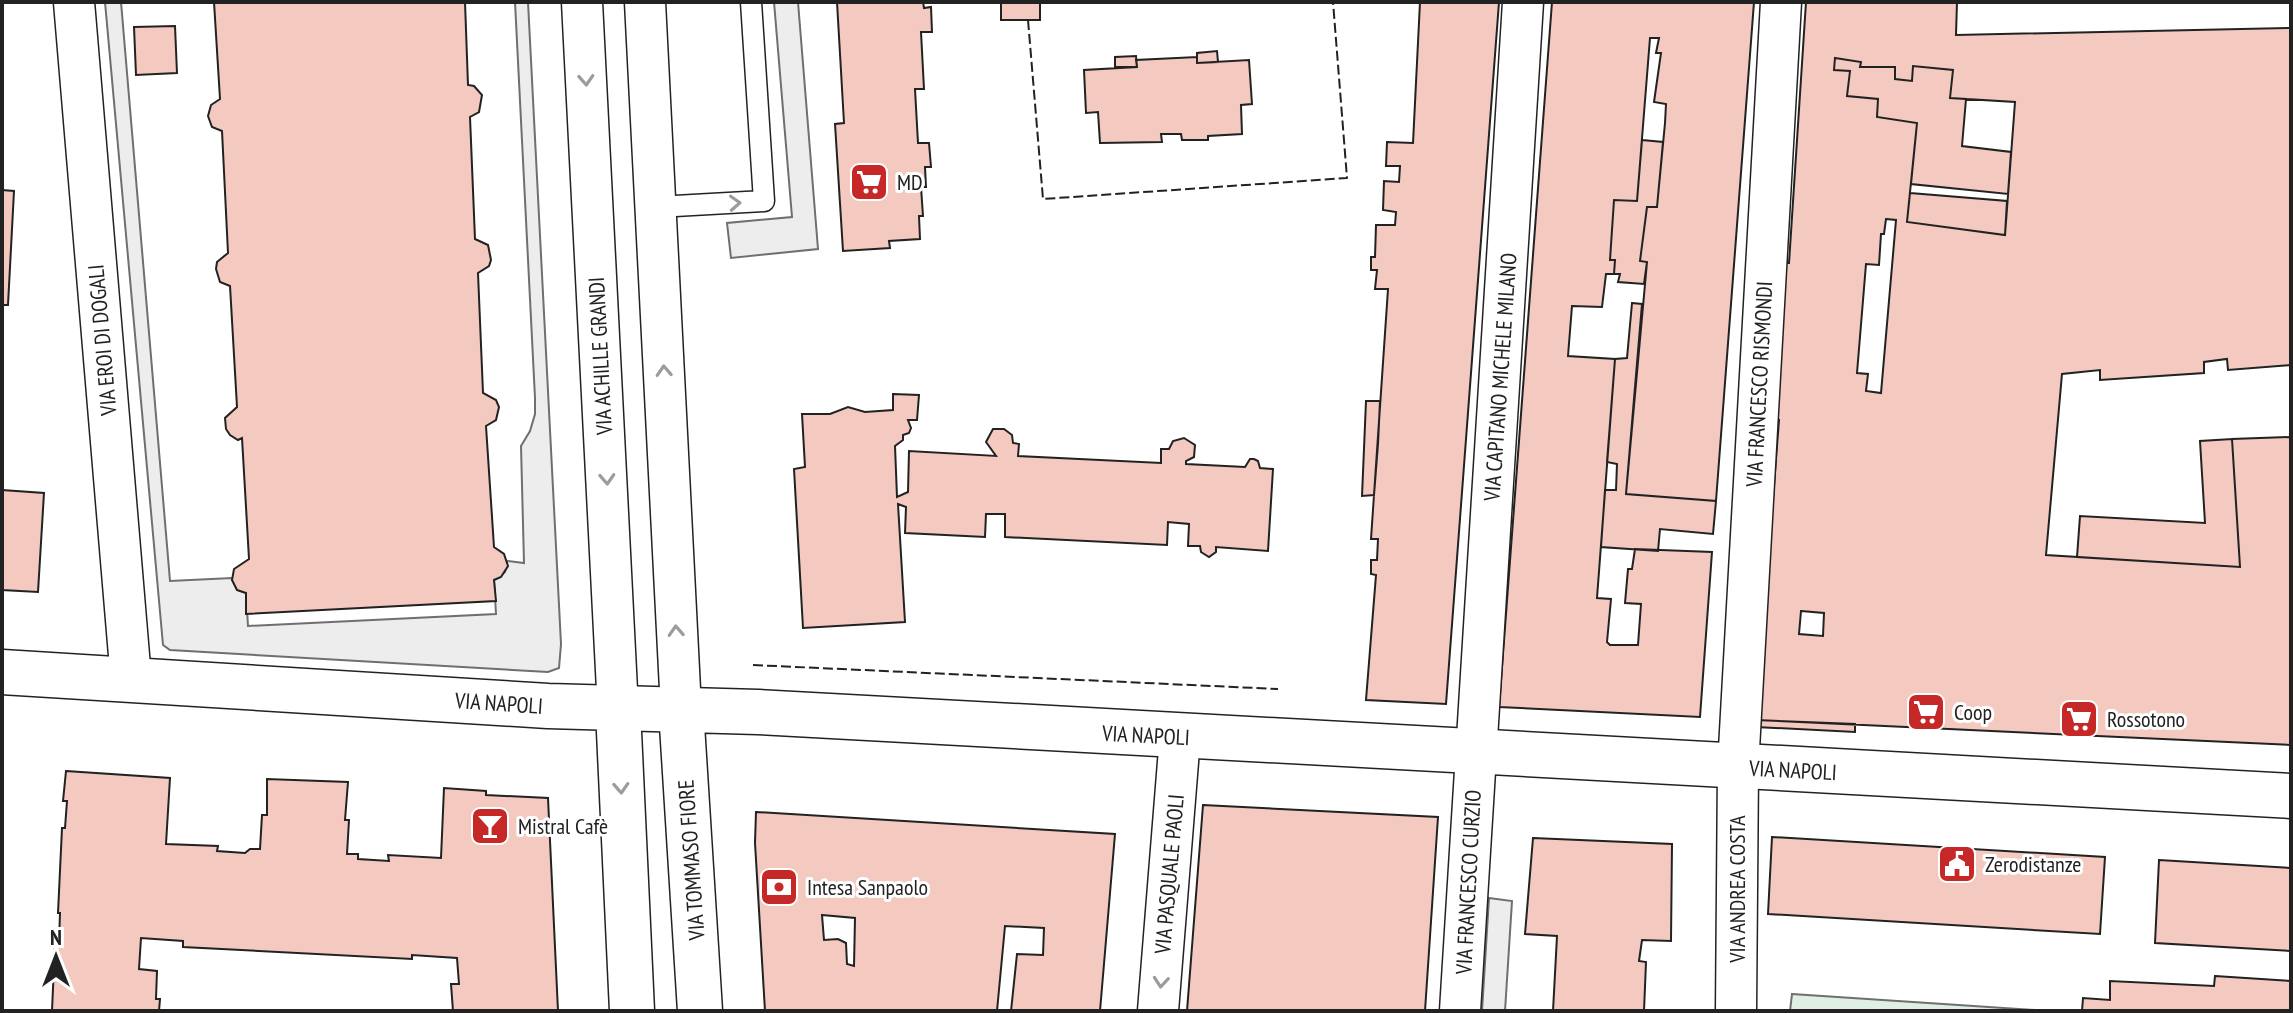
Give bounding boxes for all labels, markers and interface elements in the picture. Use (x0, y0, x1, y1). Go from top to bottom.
one-way arrow (577, 74, 594, 87)
supermarket icon: MD (848, 161, 890, 203)
place label: MD (897, 168, 923, 196)
one-way arrow (729, 195, 742, 212)
street label: VIA CAPITANO MICHELE MILANO (1477, 252, 1523, 503)
street label: VIA EROI DI DOGALI (81, 263, 123, 418)
street label: VIA ACHILLE GRANDI (582, 276, 618, 437)
street label: VIA FRANCESCO RISMONDI (1740, 280, 1778, 489)
one-way arrow (656, 364, 673, 377)
one-way arrow (598, 473, 615, 486)
one-way arrow (668, 624, 685, 637)
street label: VIA NAPOLI (453, 686, 544, 720)
supermarket icon: Coop (1905, 691, 1947, 733)
place label: Coop (1954, 698, 1992, 726)
supermarket icon: Rossotono (2058, 698, 2100, 740)
place label: Rossotono (2107, 705, 2185, 733)
street label: VIA NAPOLI (1100, 719, 1191, 751)
street label: VIA NAPOLI (1747, 754, 1838, 786)
street label: VIA TOMMASO FIORE (671, 779, 711, 942)
one-way arrow (613, 782, 630, 795)
street label: VIA FRANCESCO CURZIO (1449, 789, 1487, 976)
street label: VIA PASQUALE PAOLI (1148, 793, 1190, 956)
bar icon: Mistral Cafè (469, 805, 511, 847)
place label: Mistral Cafè (518, 812, 608, 840)
street label: VIA ANDREA COSTA (1723, 815, 1751, 964)
public building icon: Zerodistanze (1936, 843, 1978, 885)
place label: Zerodistanze (1985, 850, 2081, 878)
bank icon: Intesa Sanpaolo (758, 866, 800, 908)
place label: Intesa Sanpaolo (807, 873, 928, 901)
north arrow (16, 917, 96, 997)
text: N (50, 923, 62, 951)
one-way arrow (1153, 976, 1170, 989)

